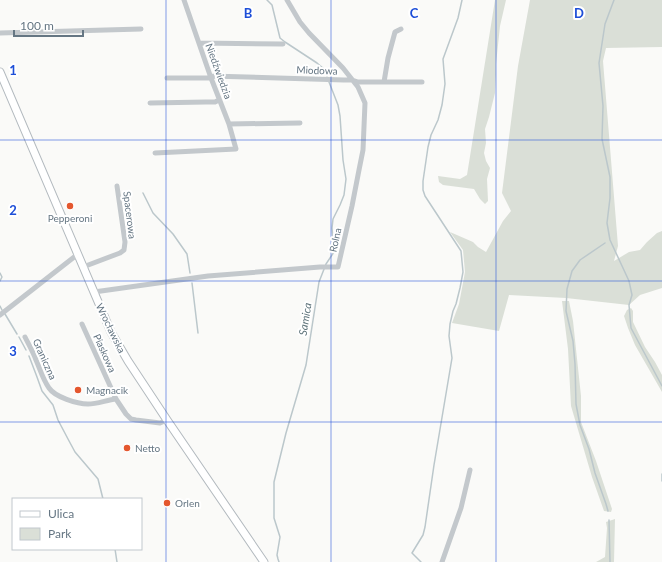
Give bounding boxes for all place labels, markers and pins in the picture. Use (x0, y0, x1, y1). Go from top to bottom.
marker: Pepperoni (65, 201, 75, 211)
place label: Pepperoni (48, 212, 92, 224)
place label: Magnacik (86, 384, 129, 396)
marker: Magnacik (73, 385, 83, 395)
place label: Netto (135, 442, 161, 454)
marker: Netto (122, 443, 132, 453)
place label: Orlen (175, 497, 200, 509)
marker: Orlen (162, 498, 172, 508)

